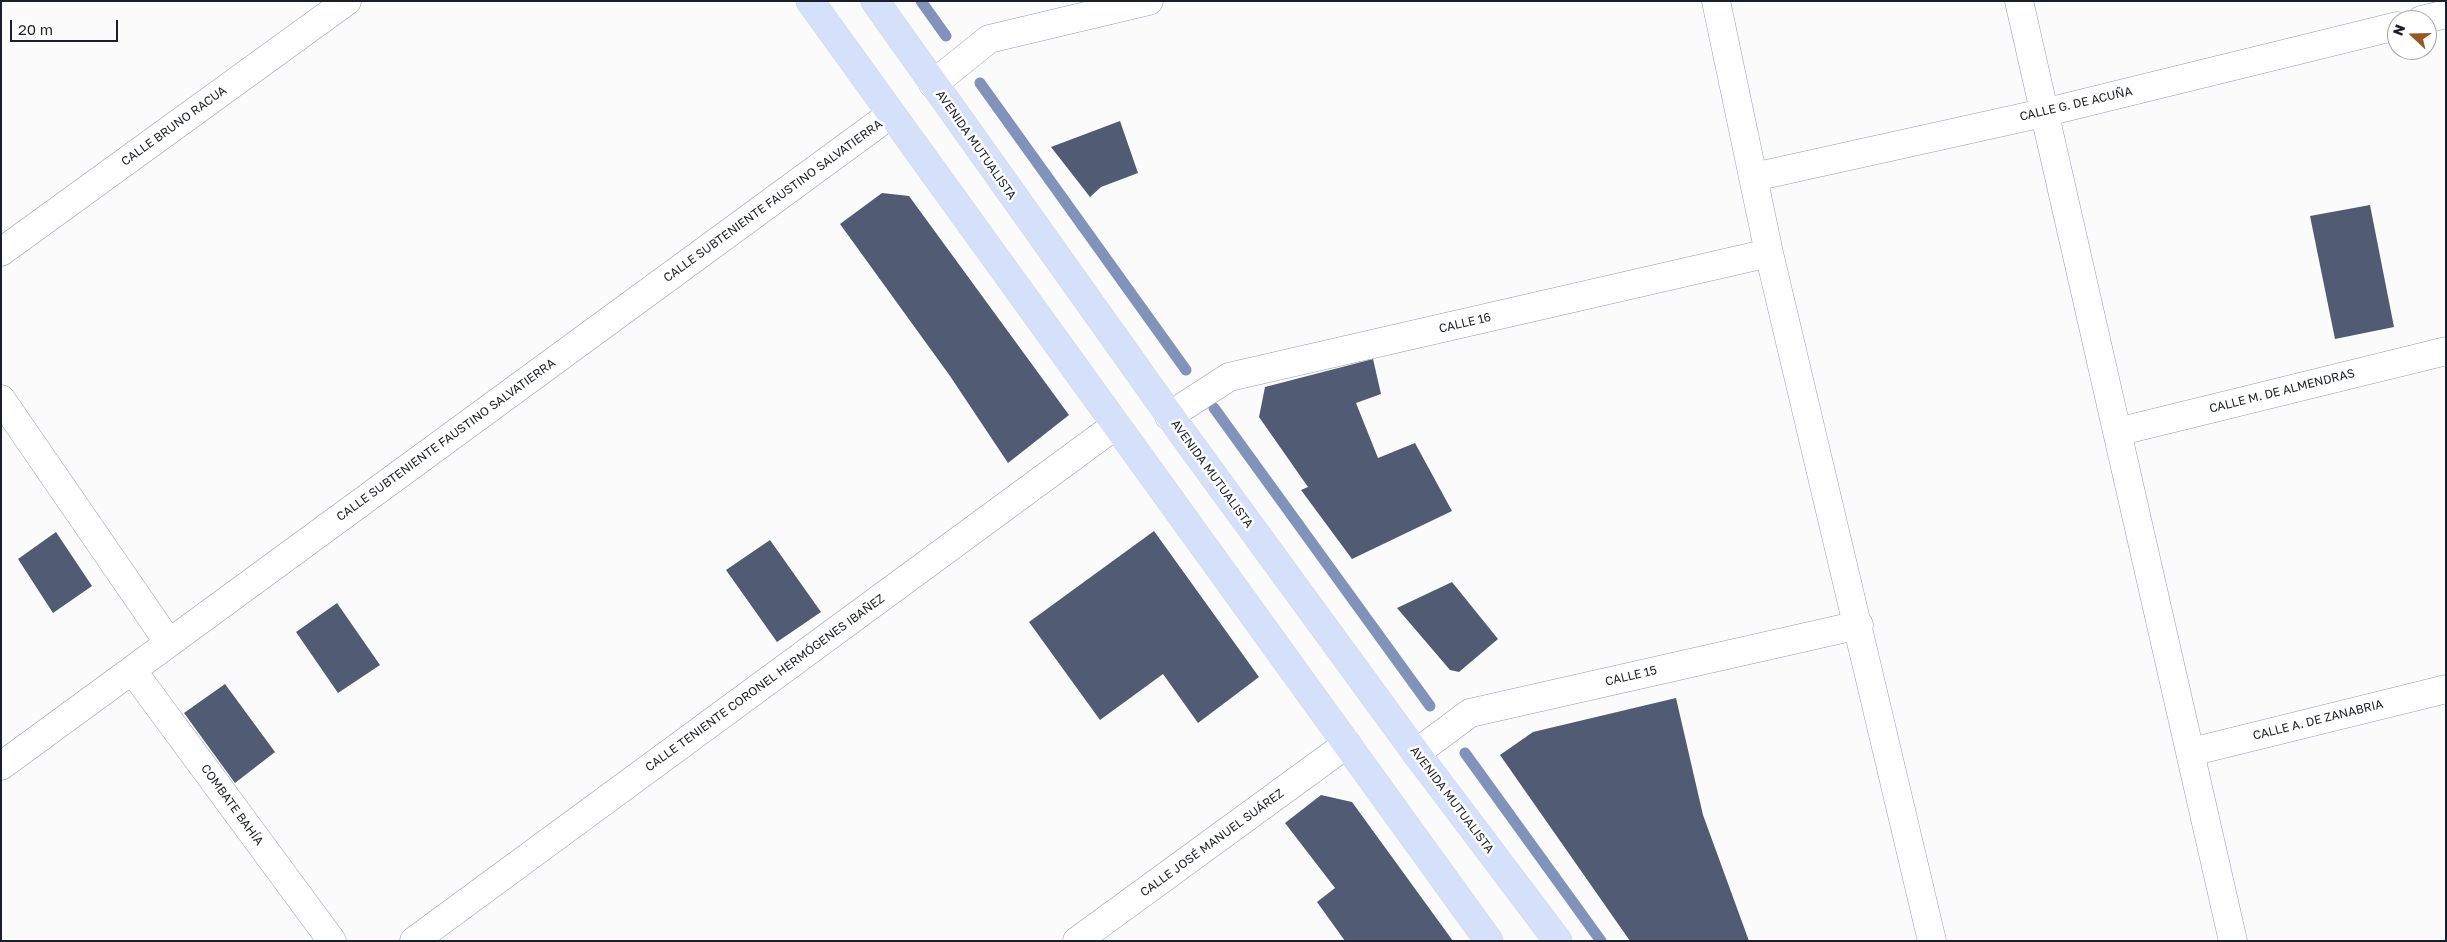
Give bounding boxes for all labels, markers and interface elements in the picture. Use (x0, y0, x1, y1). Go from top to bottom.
scale bar (12, 10, 120, 42)
north arrow (2387, 10, 2437, 60)
text: 20 m (18, 20, 53, 38)
text: N (2389, 22, 2408, 38)
street label: CALLE BRUNO RACUA (119, 83, 229, 169)
street label: CALLE G. DE ACUÑA (2018, 84, 2134, 124)
street label: AVENIDA MUTUALISTA (933, 88, 1019, 202)
street label: CALLE SUBTENIENTE FAUSTINO SALVATIERRA (661, 117, 885, 285)
street label: CALLE 16 (1438, 310, 1492, 336)
street label: CALLE SUBTENIENTE FAUSTINO SALVATIERRA (334, 356, 558, 524)
street label: CALLE M. DE ALMENDRAS (2208, 366, 2356, 416)
street label: AVENIDA MUTUALISTA (1168, 417, 1256, 531)
street label: CALLE TENIENTE CORONEL HERMÓGENES IBAÑEZ (643, 591, 887, 775)
street label: CALLE 15 (1604, 663, 1658, 689)
street label: CALLE A. DE ZANABRIA (2251, 697, 2385, 743)
street label: AVENIDA MUTUALISTA (1407, 744, 1497, 856)
street label: COMBATE BAHÍA (198, 762, 266, 848)
street label: CALLE JOSÉ MANUEL SUÁREZ (1138, 786, 1286, 900)

